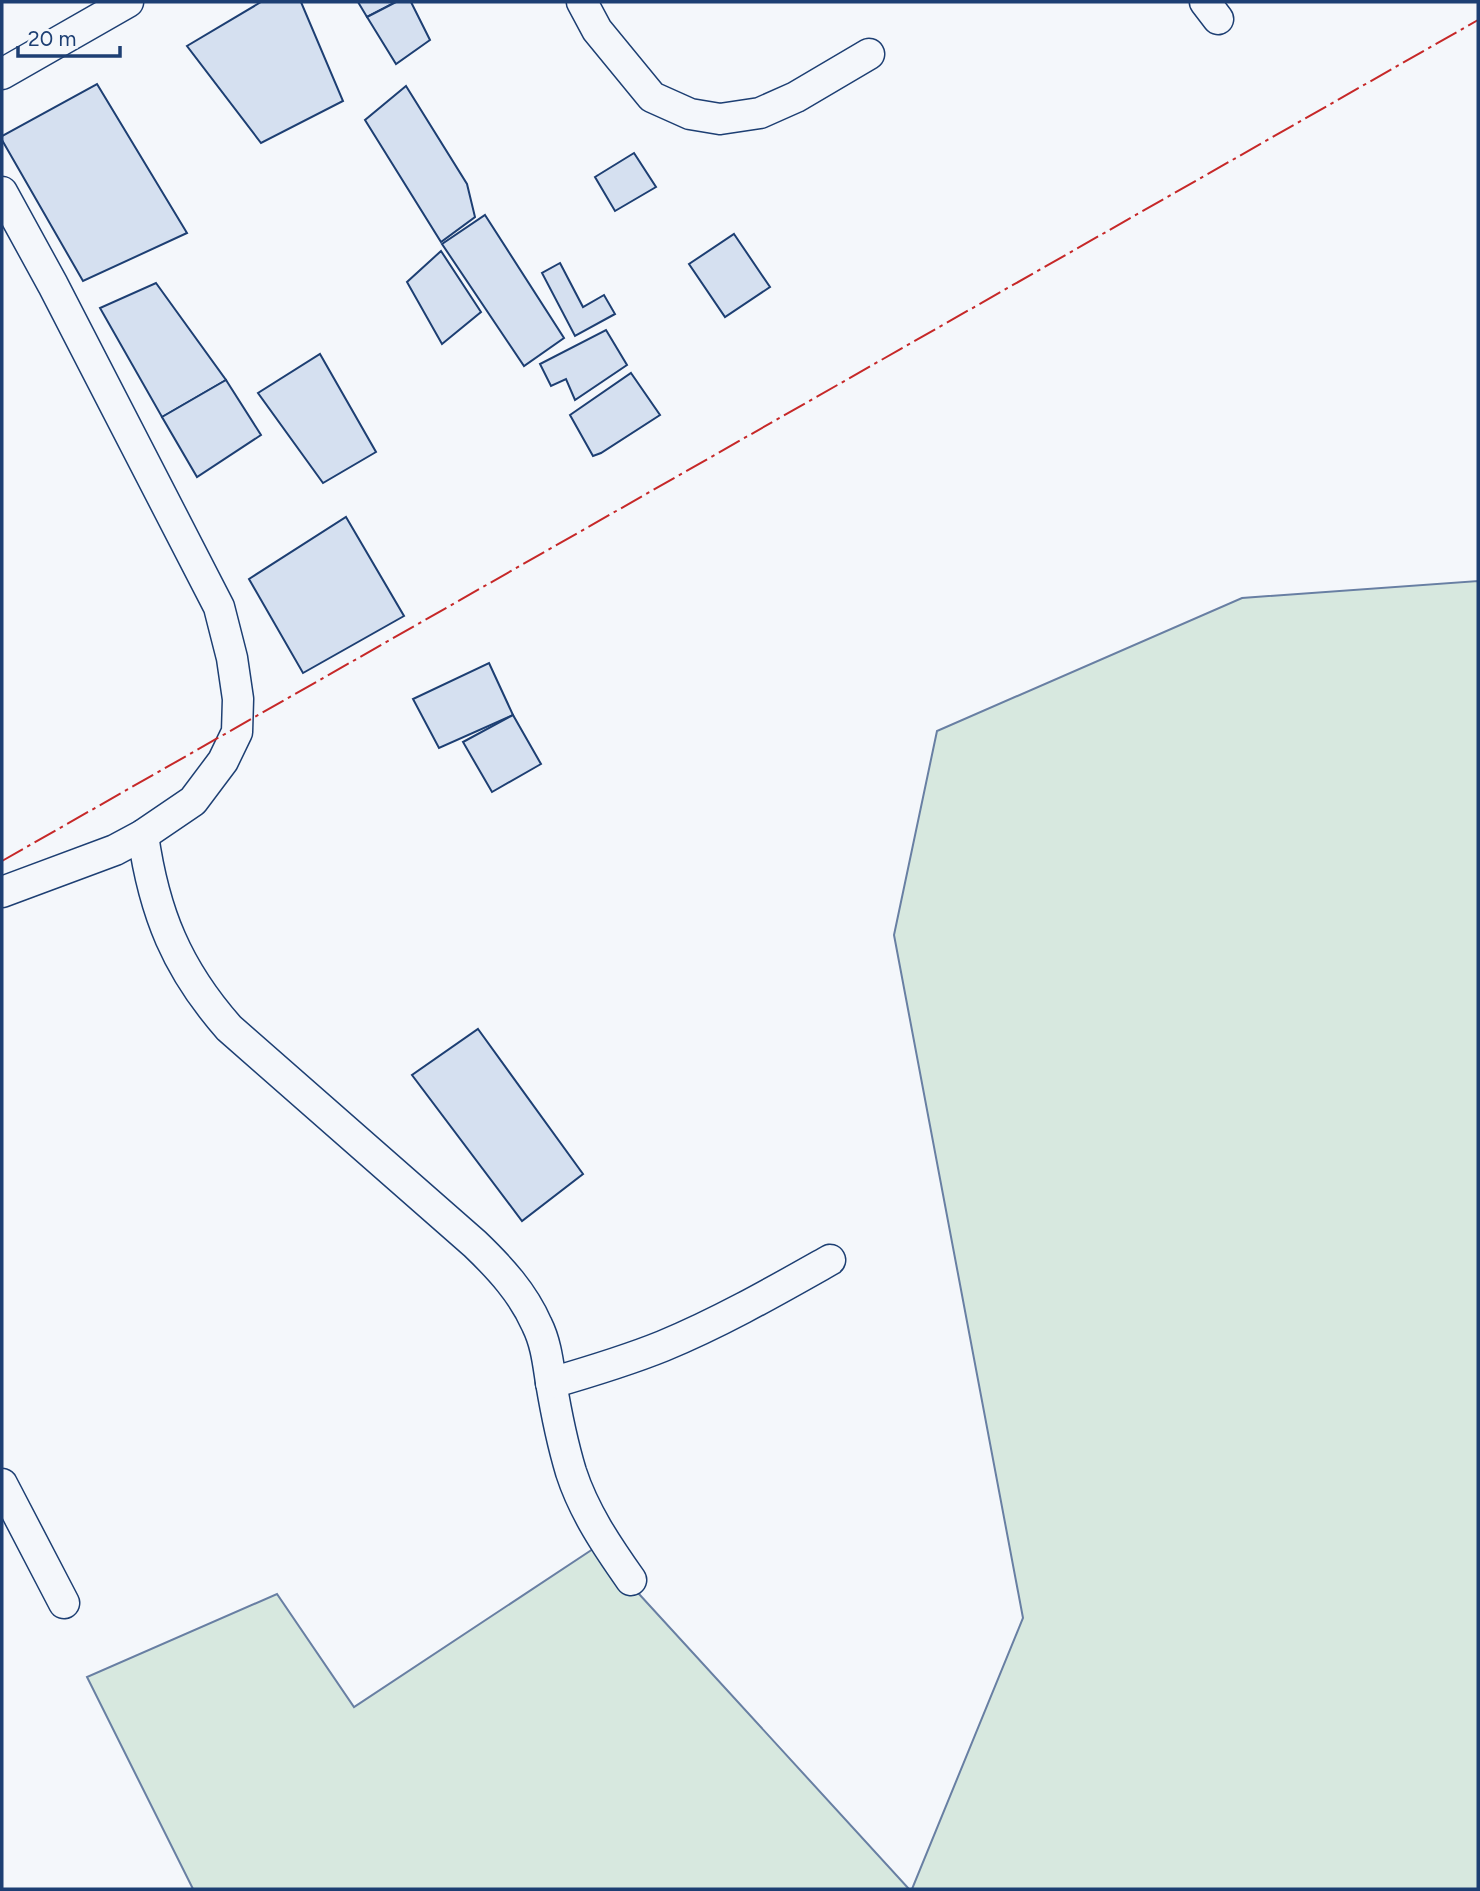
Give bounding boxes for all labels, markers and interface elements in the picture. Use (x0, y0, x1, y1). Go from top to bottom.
scale bar (18, 14, 119, 58)
text: 20 m (28, 26, 76, 51)

